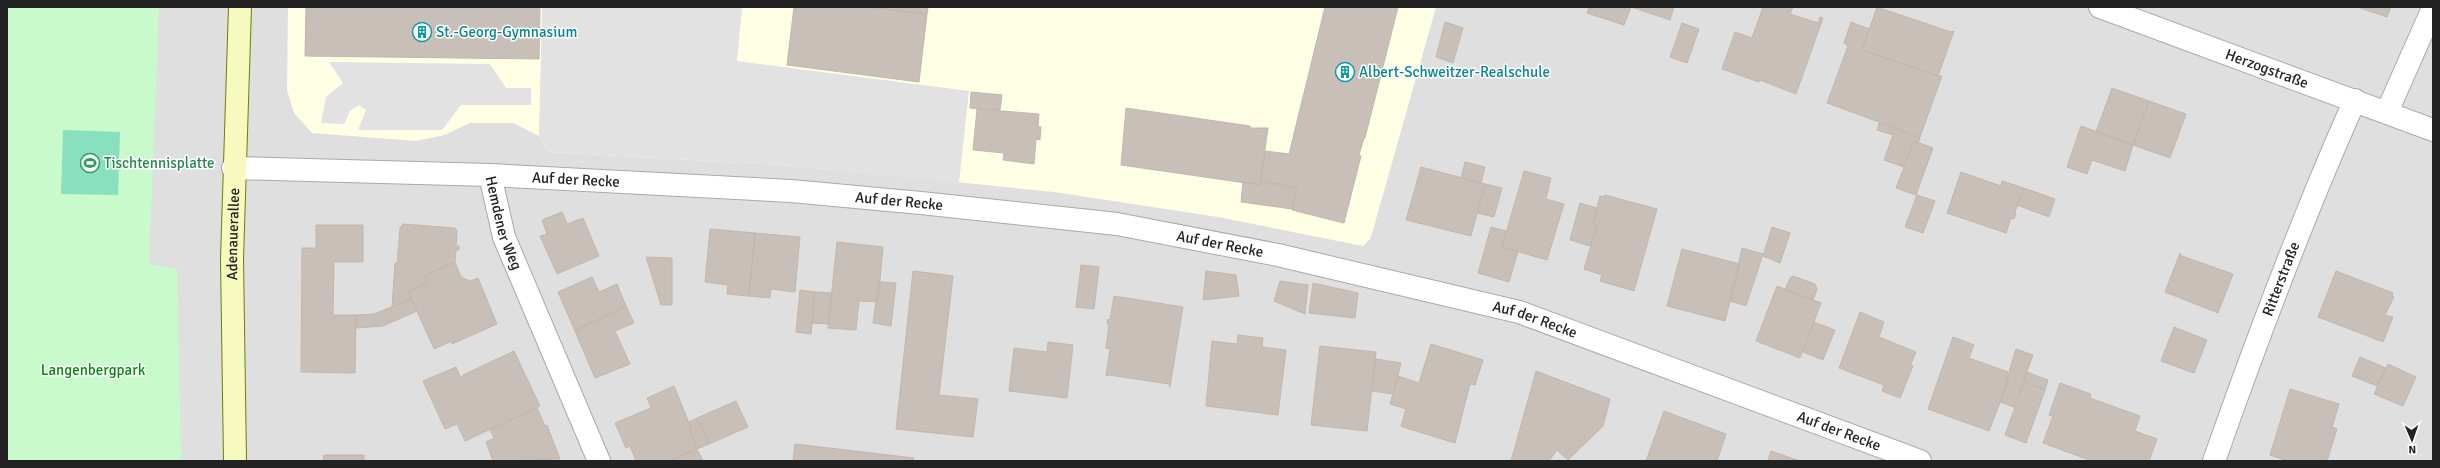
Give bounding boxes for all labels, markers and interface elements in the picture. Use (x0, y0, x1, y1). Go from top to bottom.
building icon: St.-Georg-Gymnasium (411, 21, 433, 43)
place label: St.-Georg-Gymnasium (436, 23, 577, 41)
street label: Herzogstraße (2223, 45, 2311, 92)
building icon: Albert-Schweitzer-Realschule (1334, 61, 1356, 83)
place label: Albert-Schweitzer-Realschule (1359, 63, 1550, 81)
sports icon: Tischtennisplatte (79, 152, 101, 174)
place label: Tischtennisplatte (104, 154, 215, 172)
street label: Auf der Recke (531, 168, 620, 191)
street label: Hemdener Weg (482, 174, 526, 273)
street label: Adenauerallee (223, 187, 243, 280)
street label: Auf der Recke (854, 188, 944, 214)
street label: Auf der Recke (1175, 227, 1265, 261)
street label: Ritterstraße (2258, 239, 2303, 319)
street label: Auf der Recke (1491, 297, 1580, 342)
park label: Langenbergpark (41, 361, 146, 379)
street label: Auf der Recke (1795, 407, 1883, 455)
north arrow (2392, 420, 2432, 460)
text: N (2408, 443, 2416, 456)

